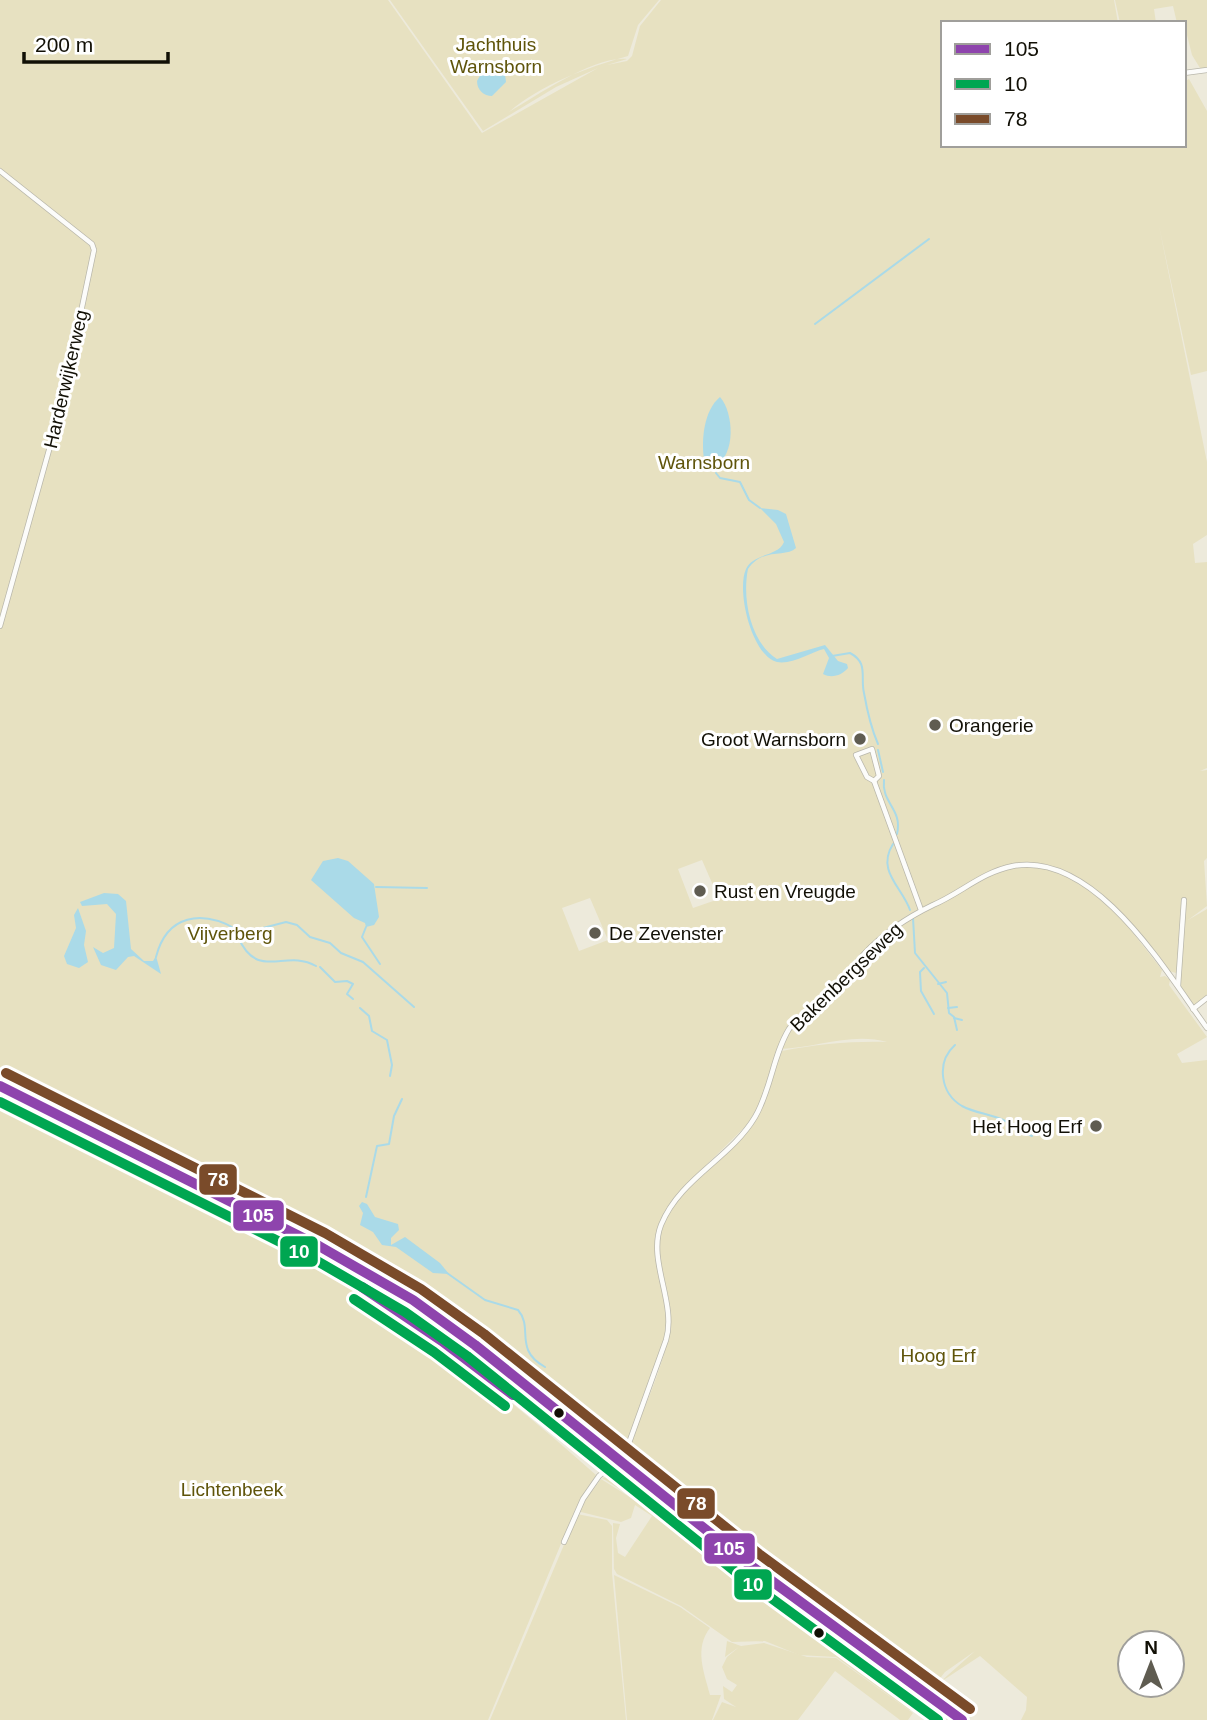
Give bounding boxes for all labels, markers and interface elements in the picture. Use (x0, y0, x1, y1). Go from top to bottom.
scale bar (24, 21, 168, 65)
legend (941, 21, 1186, 147)
text: 200 m (35, 33, 93, 56)
park label: Jachthuis Warnsborn (450, 34, 542, 77)
text: 105 (1004, 37, 1039, 60)
text: 10 (1004, 72, 1027, 95)
text: 78 (1004, 107, 1027, 130)
street label: Harderwijkerweg (40, 308, 92, 450)
park label: Warnsborn (658, 452, 750, 473)
place label: Orangerie (949, 715, 1034, 736)
marker: Orangerie (927, 717, 943, 733)
place label: Groot Warnsborn (701, 729, 846, 750)
marker: Groot Warnsborn (852, 731, 868, 747)
place label: Rust en Vreugde (714, 881, 856, 902)
marker: Rust en Vreugde (692, 883, 708, 899)
street label: Bakenbergseweg (786, 918, 906, 1036)
park label: Vijverberg (187, 923, 273, 944)
place label: De Zevenster (609, 923, 724, 944)
marker: De Zevenster (587, 925, 603, 941)
place label: Het Hoog Erf (972, 1116, 1083, 1137)
marker: Het Hoog Erf (1088, 1118, 1104, 1134)
line badge: 78 (198, 1163, 238, 1196)
text: 78 (207, 1169, 229, 1190)
line badge: 105 (232, 1199, 285, 1232)
text: 105 (242, 1205, 274, 1226)
line badge: 10 (279, 1235, 319, 1268)
text: 10 (288, 1241, 310, 1262)
park label: Hoog Erf (901, 1345, 976, 1366)
unlabelled marker (552, 1406, 566, 1420)
park label: Lichtenbeek (181, 1479, 284, 1500)
line badge: 78 (676, 1487, 716, 1520)
text: 78 (685, 1493, 707, 1514)
line badge: 105 (703, 1532, 756, 1565)
text: 105 (713, 1538, 745, 1559)
line badge: 10 (733, 1568, 773, 1601)
text: 10 (742, 1574, 764, 1595)
unlabelled marker (812, 1626, 826, 1640)
north arrow (1116, 1629, 1186, 1699)
text: N (1144, 1637, 1158, 1658)

